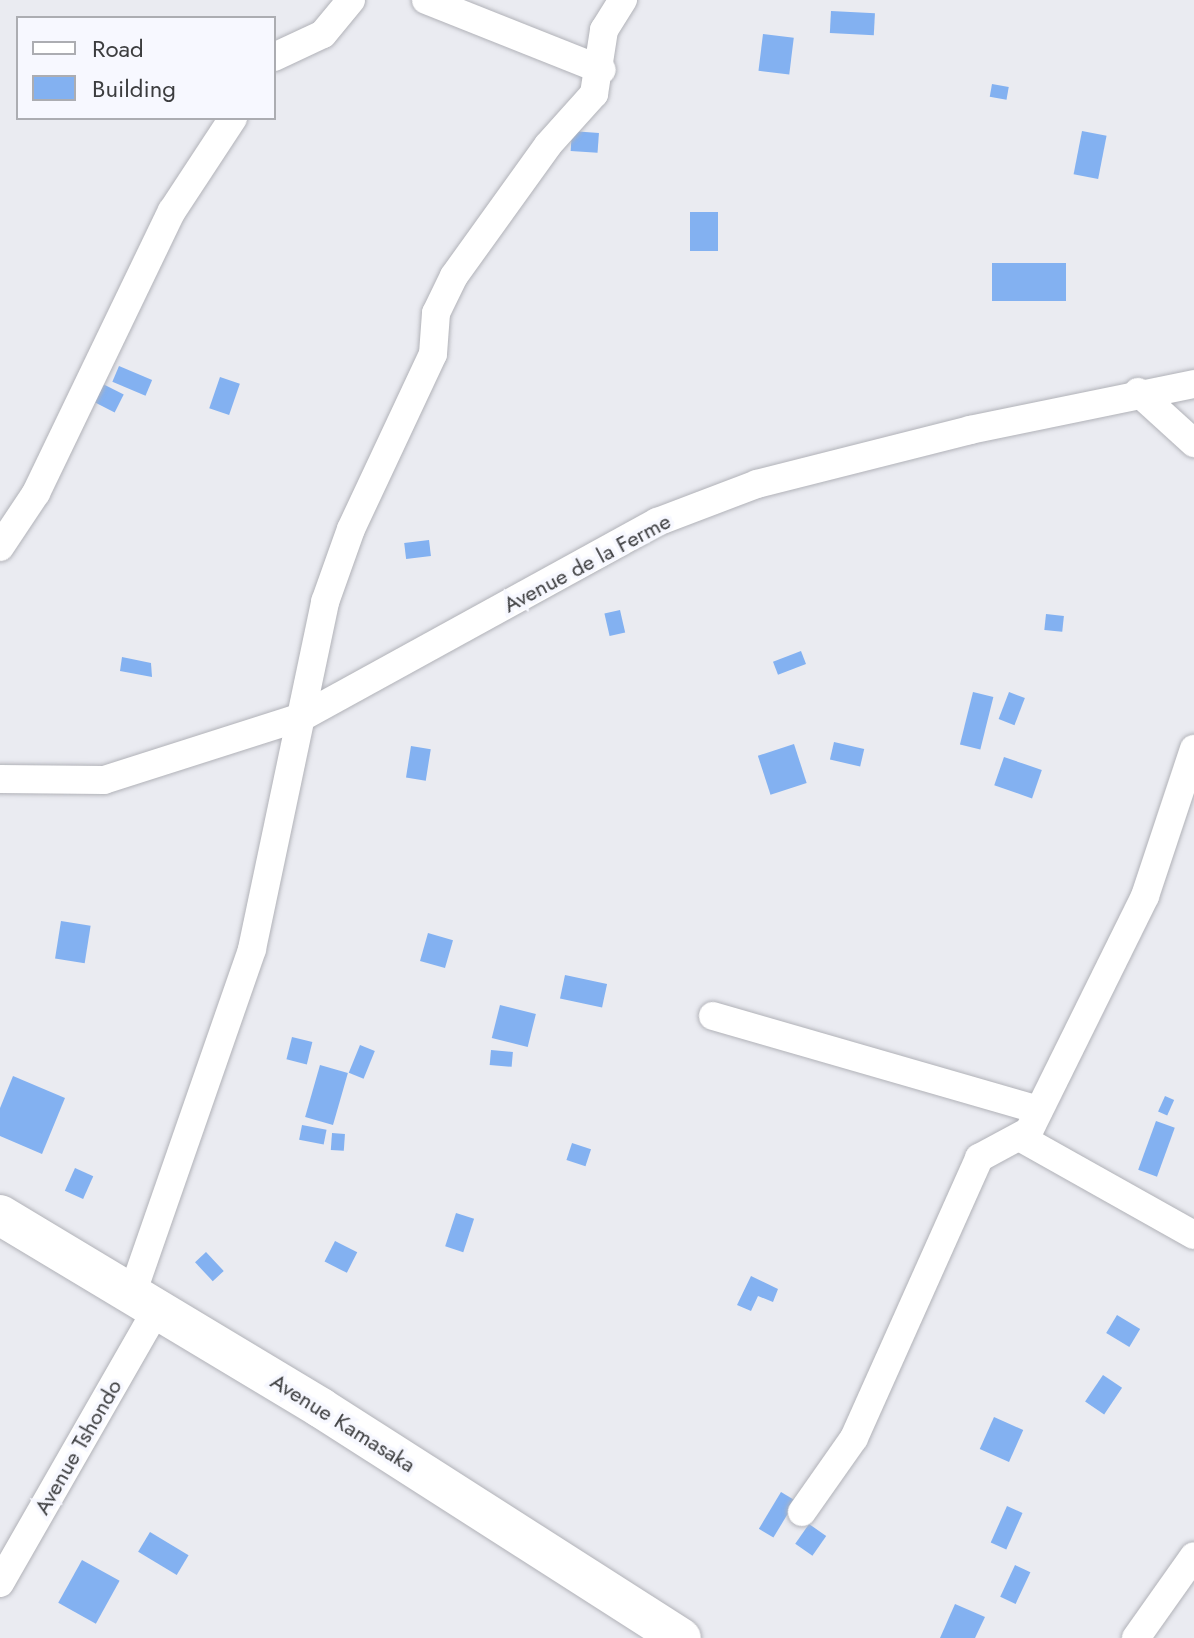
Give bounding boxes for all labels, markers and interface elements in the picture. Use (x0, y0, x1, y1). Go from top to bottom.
legend (16, 16, 276, 120)
text: Road (92, 31, 144, 66)
text: Building (92, 71, 176, 106)
street label: Avenue de la Ferme (499, 508, 675, 618)
street label: Avenue Kamasaka (266, 1368, 420, 1478)
street label: Avenue Tshondo (29, 1375, 127, 1519)

